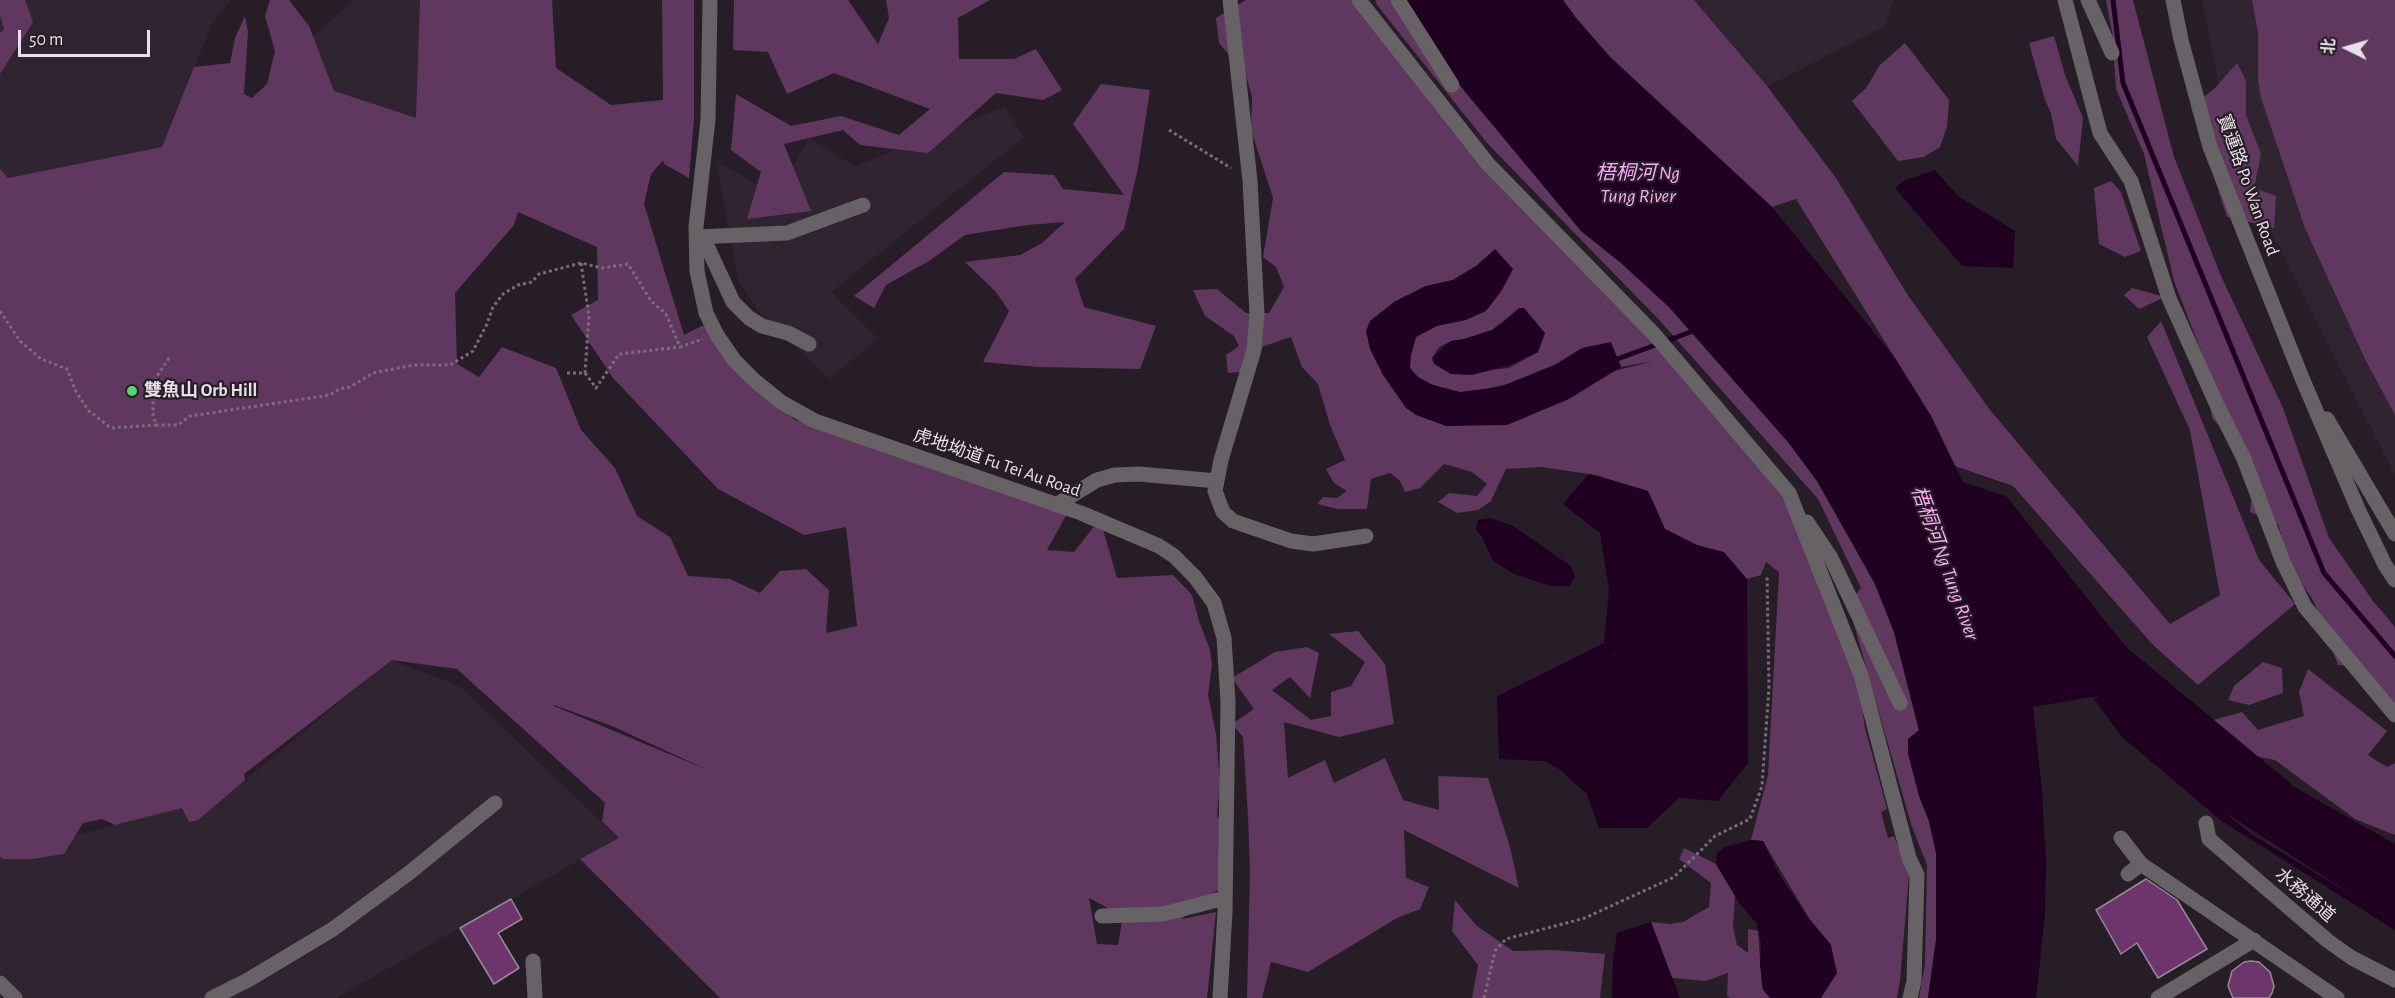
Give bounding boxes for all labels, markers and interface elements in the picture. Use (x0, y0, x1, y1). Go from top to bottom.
scale bar (21, 18, 153, 56)
north arrow (2317, 18, 2377, 78)
text: 50 m (29, 31, 63, 49)
text: 北 (2320, 38, 2338, 55)
street label: 寶運路 Po Wan Road (2212, 111, 2284, 259)
water label: 梧桐河 Ng Tung River (1596, 161, 1680, 208)
place label: 雙魚山 Orb Hill (144, 380, 257, 402)
marker: 雙魚山 Orb Hill (125, 384, 139, 398)
street label: 虎地坳道 Fu Tei Au Road (911, 424, 1083, 502)
water label: 梧桐河 Ng Tung River (1906, 483, 1984, 643)
street label: 水務通道 (2271, 863, 2339, 927)

